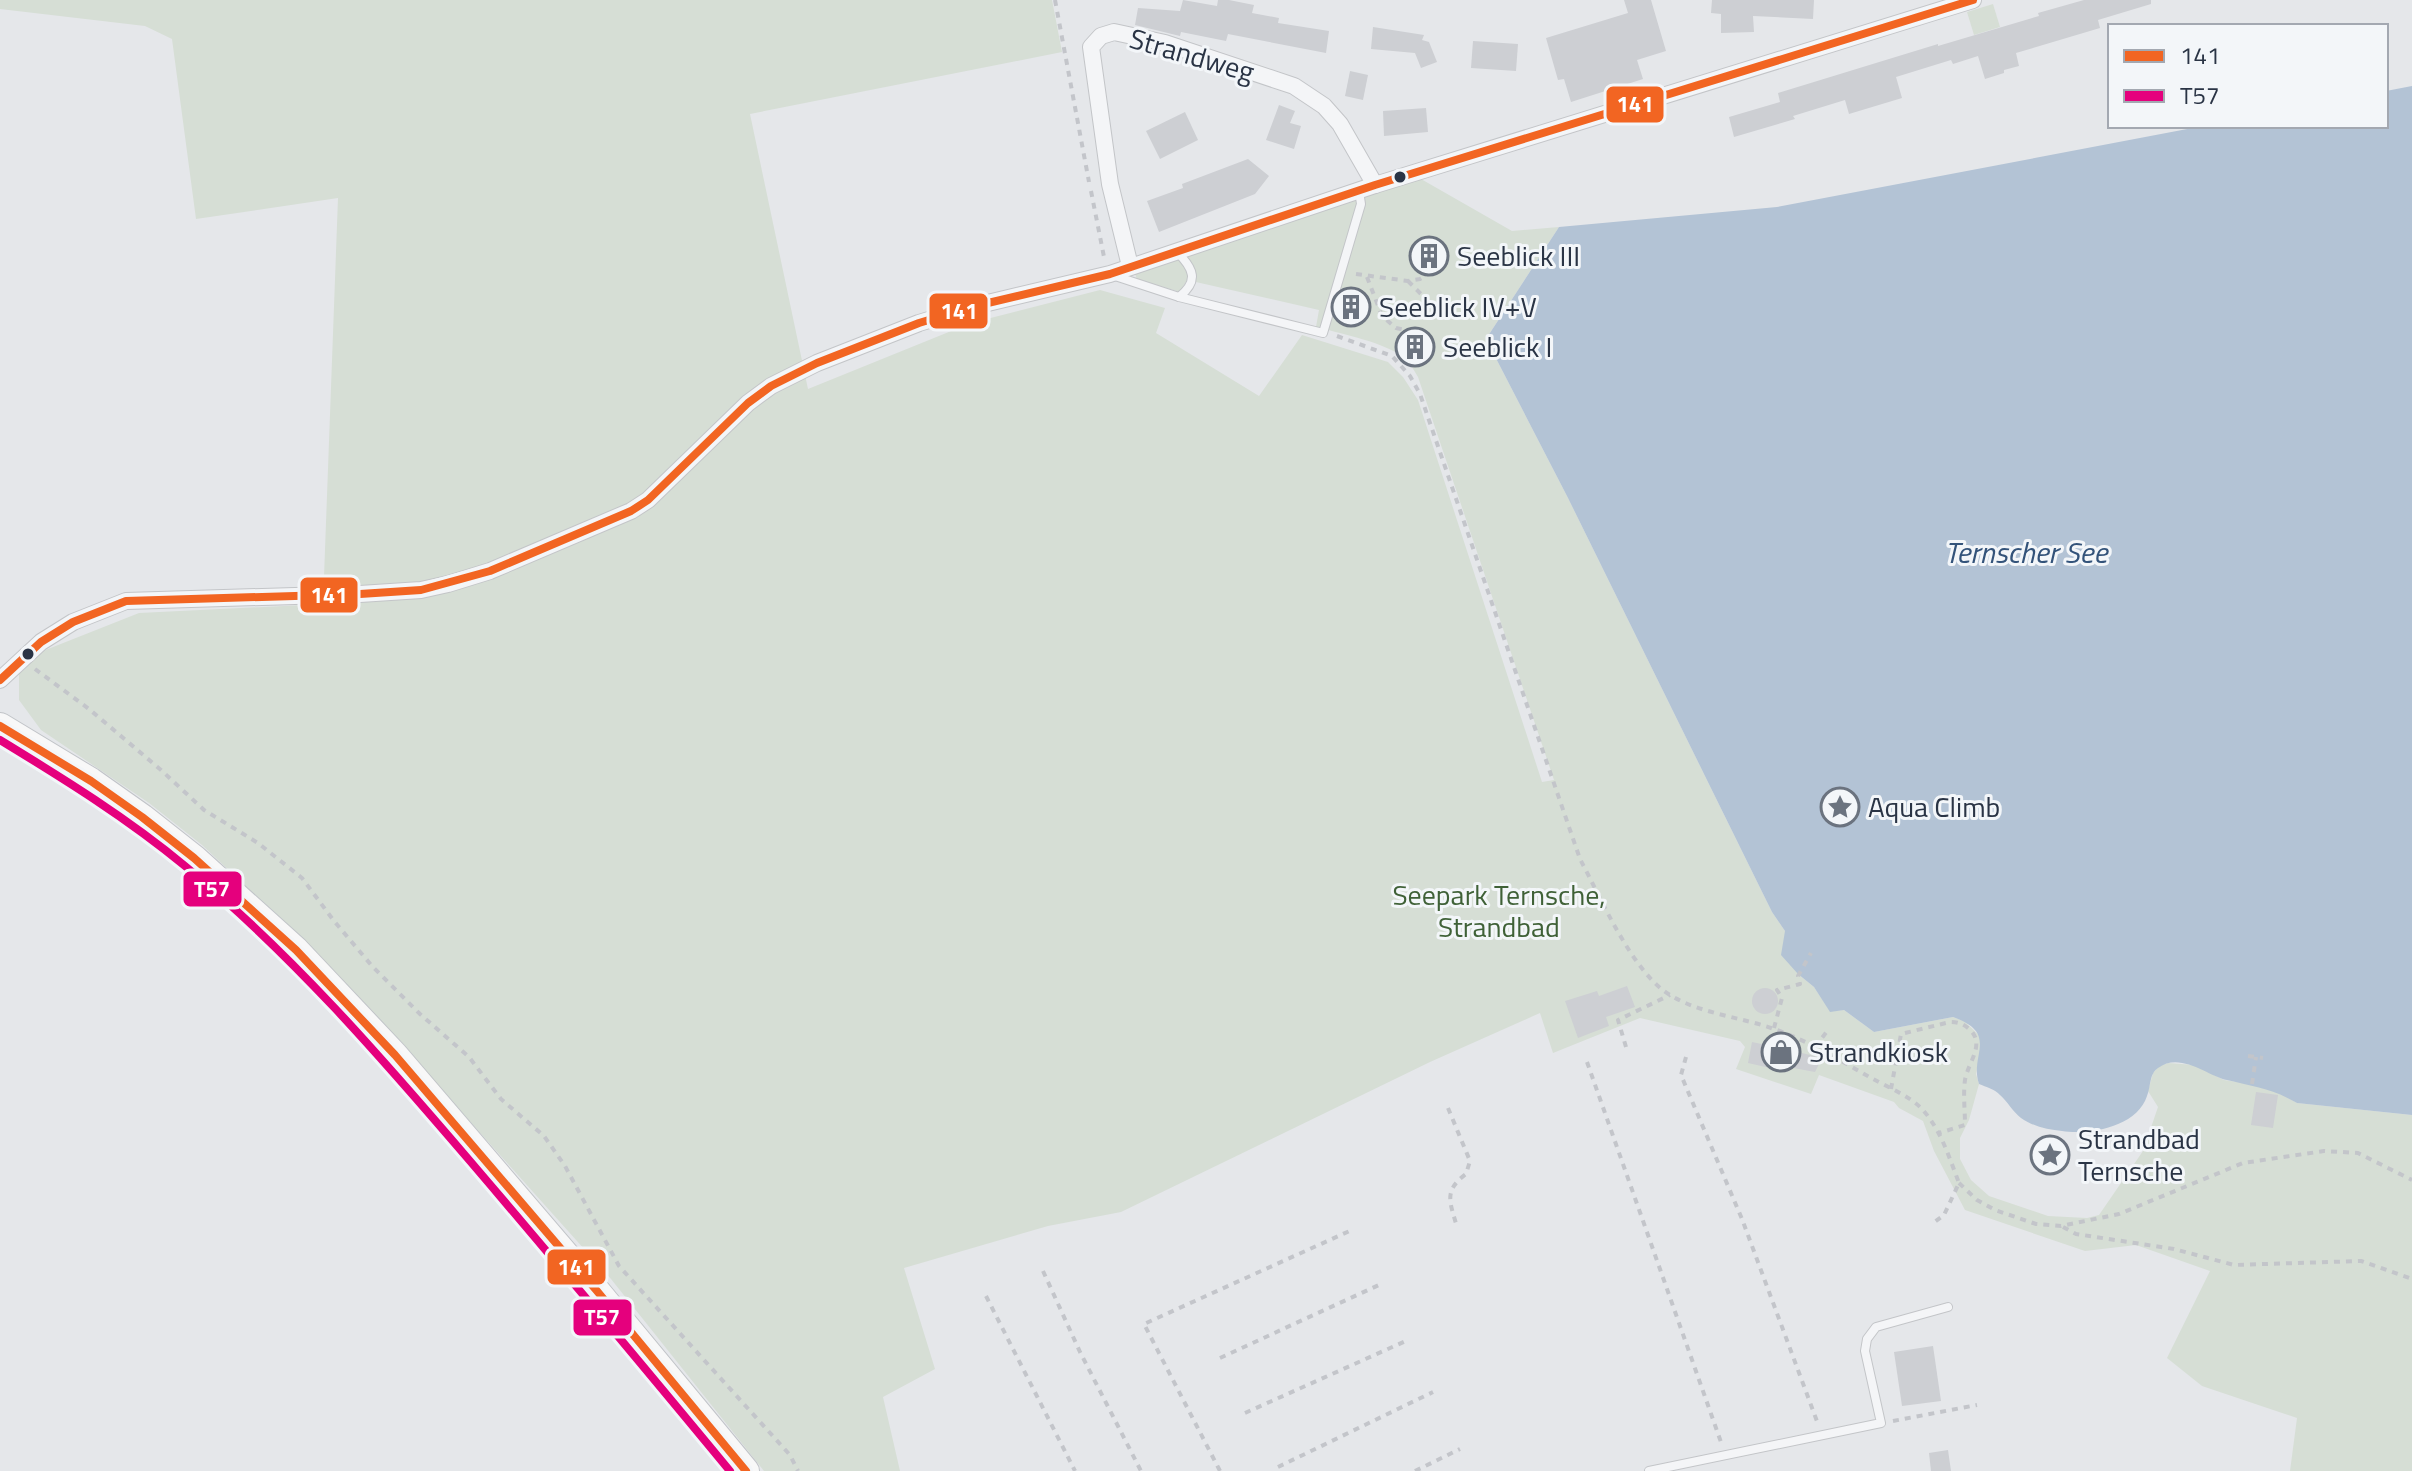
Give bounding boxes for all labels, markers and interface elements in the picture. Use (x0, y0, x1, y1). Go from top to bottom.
street label: Strandweg (1125, 16, 1260, 93)
legend (2108, 24, 2388, 128)
text: 141 (2180, 37, 2220, 73)
text: T57 (2180, 77, 2220, 113)
line badge: 141 (1605, 85, 1665, 124)
text: 141 (1617, 87, 1653, 121)
unlabelled marker (1392, 169, 1408, 185)
place label: Seeblick III (1457, 234, 1580, 277)
building icon: Seeblick III (1408, 235, 1450, 277)
place label: Seeblick IV+V (1379, 285, 1537, 328)
building icon: Seeblick IV+V (1330, 286, 1372, 328)
line badge: 141 (928, 292, 989, 330)
text: 141 (941, 294, 977, 328)
place label: Seeblick I (1443, 325, 1552, 368)
building icon: Seeblick I (1394, 326, 1436, 368)
water label: Ternscher See (1945, 529, 2109, 575)
line badge: 141 (299, 576, 359, 614)
text: 141 (311, 578, 347, 612)
unlabelled marker (20, 646, 36, 662)
place label: Aqua Climb (1868, 785, 2000, 828)
place icon: Aqua Climb (1819, 786, 1861, 828)
line badge: T57 (182, 870, 243, 908)
text: T57 (194, 872, 230, 906)
park label: Seepark Ternsche, Strandbad (1392, 873, 1606, 948)
place label: Strandkiosk (1809, 1030, 1948, 1073)
shop icon: Strandkiosk (1760, 1031, 1802, 1073)
place label: Strandbad Ternsche (2078, 1117, 2200, 1192)
place icon: Strandbad Ternsche (2029, 1134, 2071, 1176)
line badge: 141 (546, 1248, 607, 1286)
text: 141 (558, 1250, 594, 1284)
line badge: T57 (572, 1298, 633, 1337)
text: T57 (584, 1300, 620, 1334)

